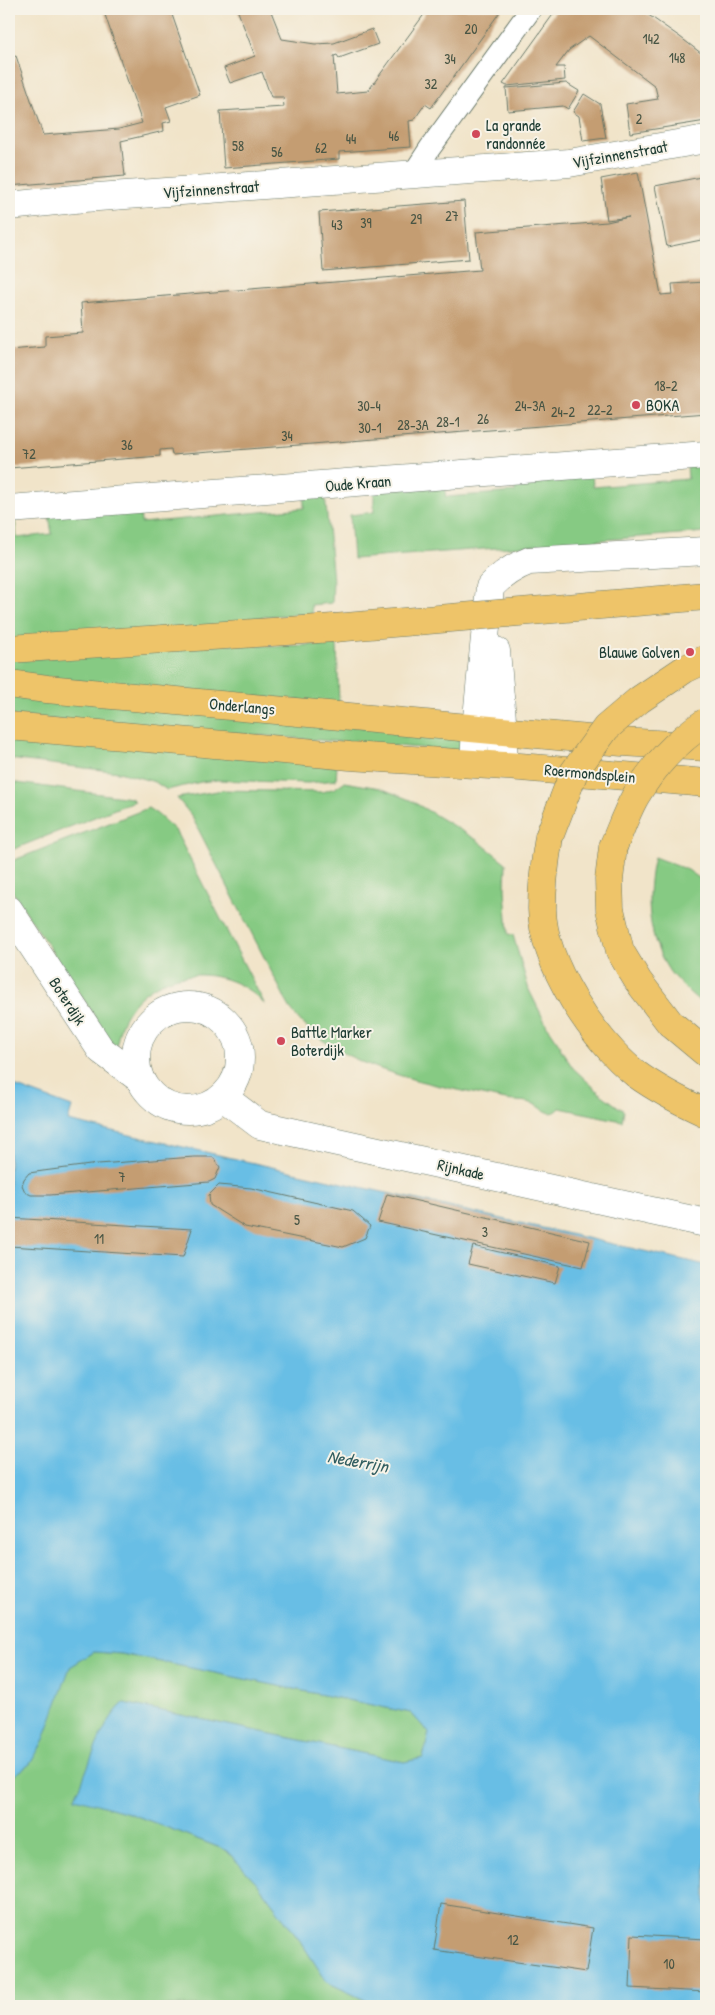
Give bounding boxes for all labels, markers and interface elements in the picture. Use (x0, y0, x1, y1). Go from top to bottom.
house number: 20 (465, 19, 477, 38)
house number: 142 (643, 29, 660, 48)
house number: 148 (669, 48, 685, 67)
house number: 34 (444, 49, 456, 68)
house number: 32 (425, 74, 438, 93)
house number: 2 (636, 109, 643, 128)
place label: La grande randonnée (486, 114, 546, 154)
house number: 46 (389, 126, 400, 145)
marker: La grande randonnée (470, 128, 482, 140)
house number: 44 (346, 129, 356, 148)
street label: Vijfzinnenstraat (571, 135, 670, 173)
house number: 58 (232, 136, 244, 155)
house number: 62 (315, 138, 328, 157)
house number: 56 (271, 142, 283, 161)
street label: Vijfzinnenstraat (162, 175, 260, 203)
house number: 27 (445, 206, 459, 225)
house number: 29 (410, 209, 422, 228)
house number: 39 (360, 213, 372, 232)
house number: 43 (331, 215, 343, 234)
house number: 18-2 (654, 376, 678, 395)
place label: BOKA (646, 394, 679, 416)
house number: 30-4 (357, 396, 381, 415)
house number: 24-3A (515, 396, 545, 415)
marker: BOKA (630, 399, 642, 411)
house number: 22-2 (587, 400, 613, 419)
house number: 24-2 (551, 402, 575, 421)
house number: 26 (477, 409, 489, 428)
house number: 28-1 (436, 412, 460, 431)
house number: 28-3A (397, 415, 429, 434)
house number: 30-1 (358, 418, 382, 437)
house number: 34 (281, 426, 293, 445)
house number: 36 (121, 435, 133, 454)
house number: 72 (22, 444, 36, 463)
street label: Oude Kraan (324, 469, 392, 497)
place label: Blauwe Golven (599, 641, 680, 663)
marker: Blauwe Golven (684, 646, 696, 658)
street label: Onderlangs (208, 692, 276, 720)
street label: Roermondsplein (543, 758, 637, 788)
street label: Boterdijk (44, 973, 92, 1029)
place label: Battle Marker Boterdijk (291, 1021, 372, 1061)
marker: Battle Marker Boterdijk (275, 1035, 287, 1047)
street label: Rijnkade (435, 1153, 487, 1185)
house number: 7 (119, 1167, 126, 1186)
house number: 5 (294, 1210, 300, 1229)
house number: 3 (482, 1222, 488, 1241)
house number: 11 (94, 1229, 104, 1248)
water label: Nederrijn (326, 1443, 392, 1479)
house number: 12 (507, 1930, 519, 1949)
house number: 10 (663, 1954, 675, 1973)

